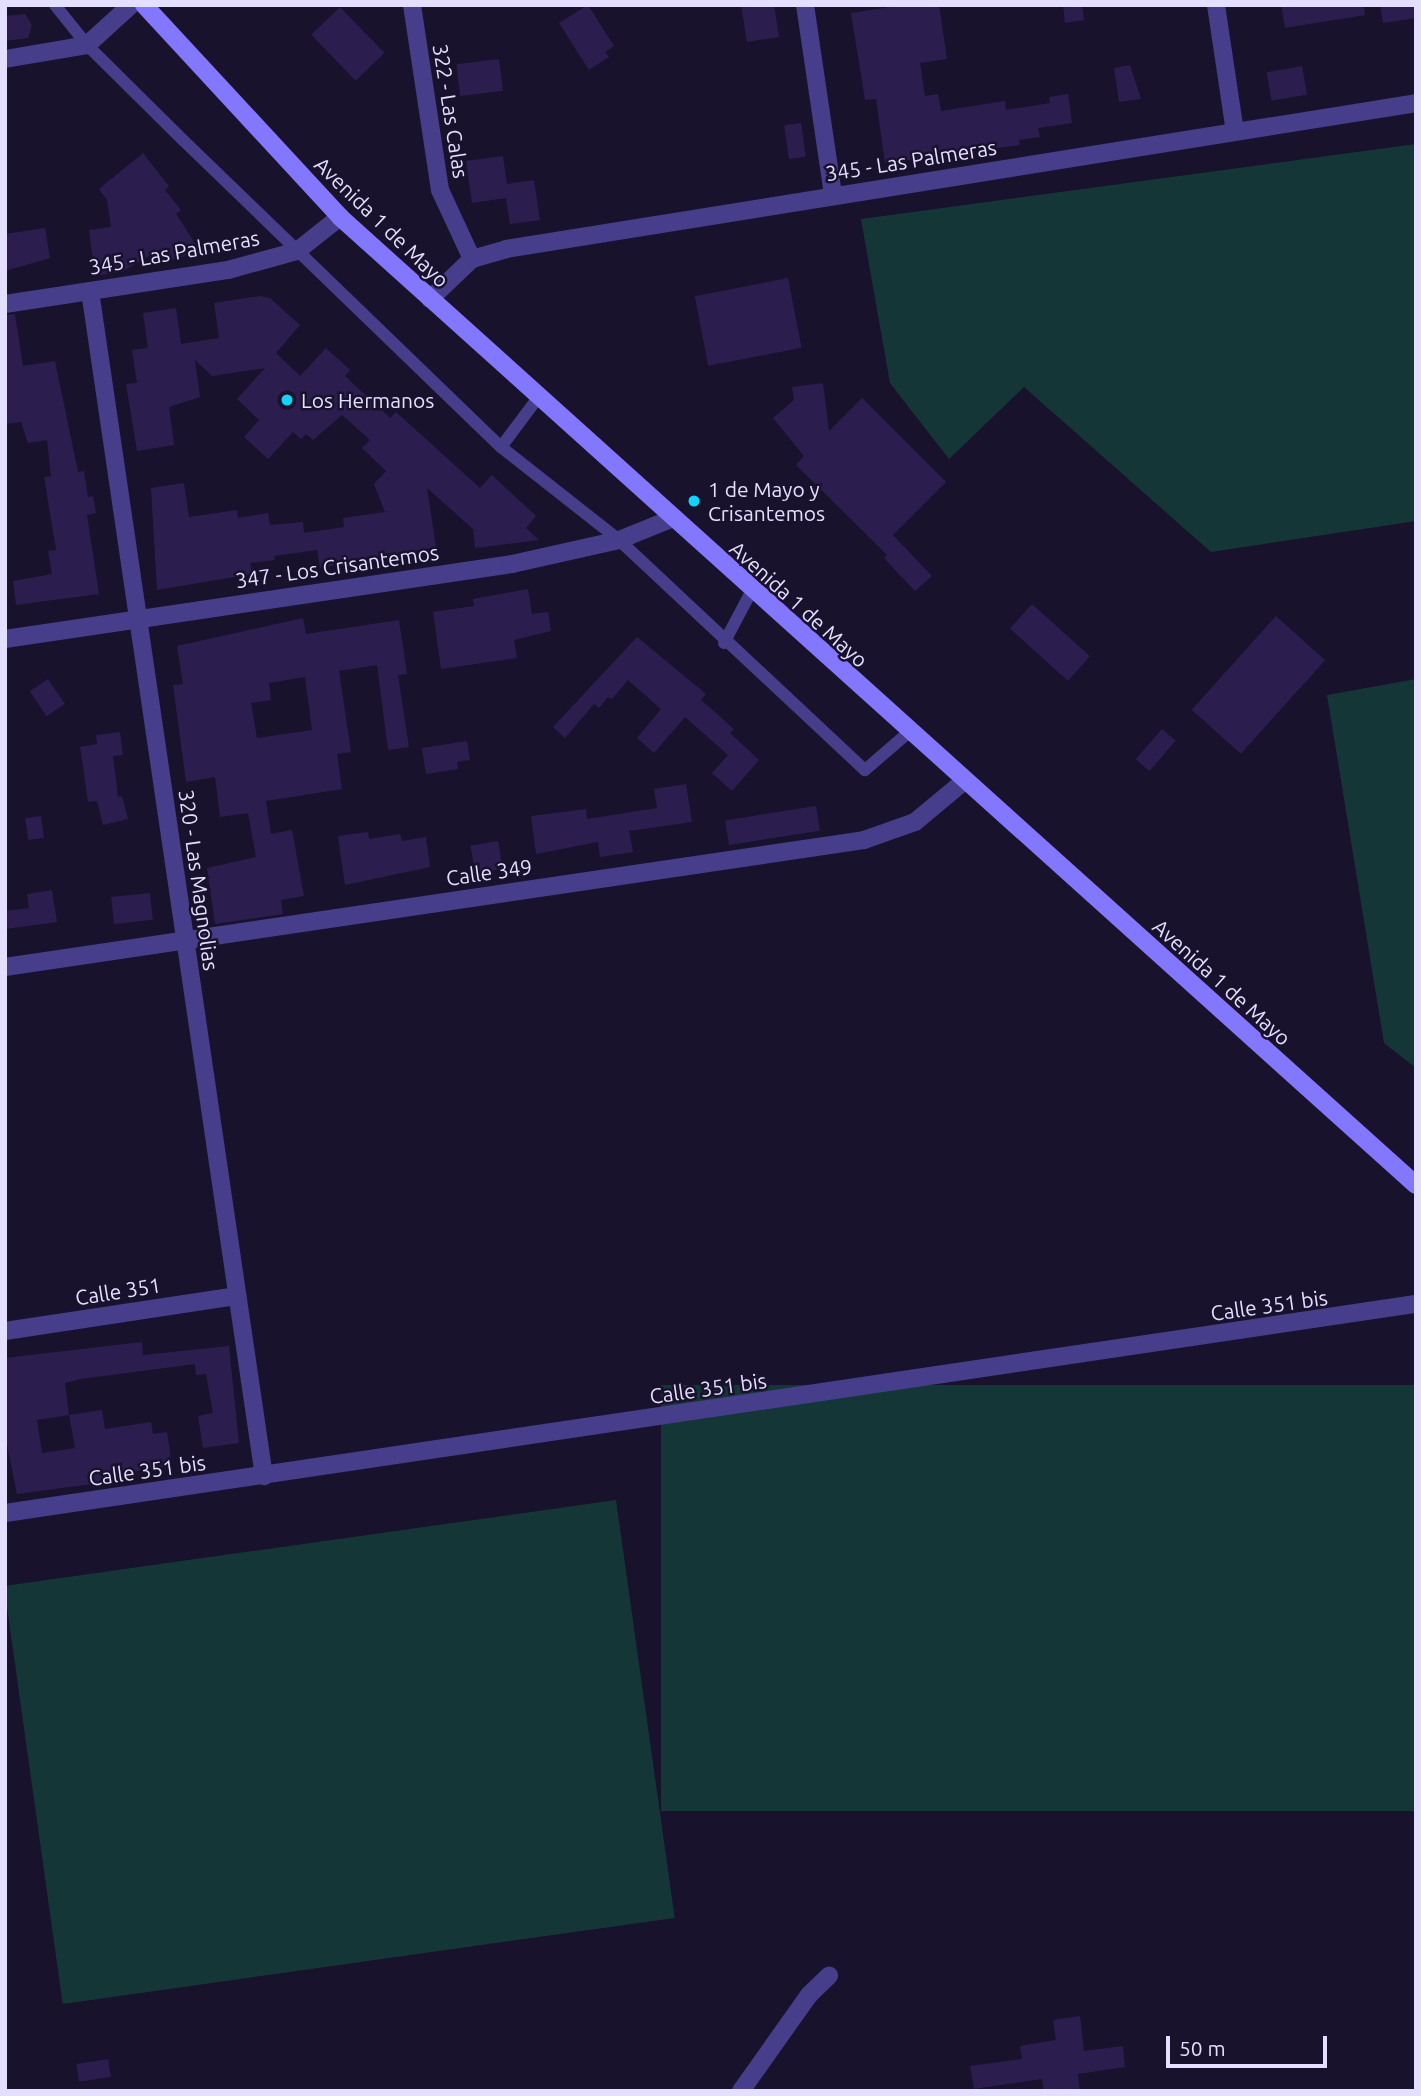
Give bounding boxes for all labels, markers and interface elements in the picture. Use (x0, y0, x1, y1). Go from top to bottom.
street label: 322 - Las Calas (428, 42, 474, 180)
street label: 345 - Las Palmeras (824, 134, 998, 186)
street label: Avenida 1 de Mayo (310, 151, 454, 293)
street label: 345 - Las Palmeras (87, 225, 261, 279)
place label: Los Hermanos (301, 387, 434, 413)
marker: Los Hermanos (279, 392, 295, 408)
place label: 1 de Mayo y Crisantemos (708, 476, 825, 526)
marker: 1 de Mayo y Crisantemos (686, 493, 702, 509)
street label: Avenida 1 de Mayo (725, 535, 873, 673)
street label: 347 - Los Crisantemos (234, 539, 440, 593)
street label: 320 - Las Magnolias (174, 788, 224, 972)
street label: Calle 349 (444, 853, 534, 891)
street label: Avenida 1 de Mayo (1148, 913, 1296, 1051)
street label: Calle 351 (73, 1272, 163, 1310)
street label: Calle 351 bis (1209, 1284, 1329, 1326)
street label: Calle 351 bis (648, 1367, 768, 1409)
street label: Calle 351 bis (87, 1449, 207, 1491)
scale bar (1169, 2022, 1330, 2066)
text: 50 m (1179, 2036, 1226, 2060)

